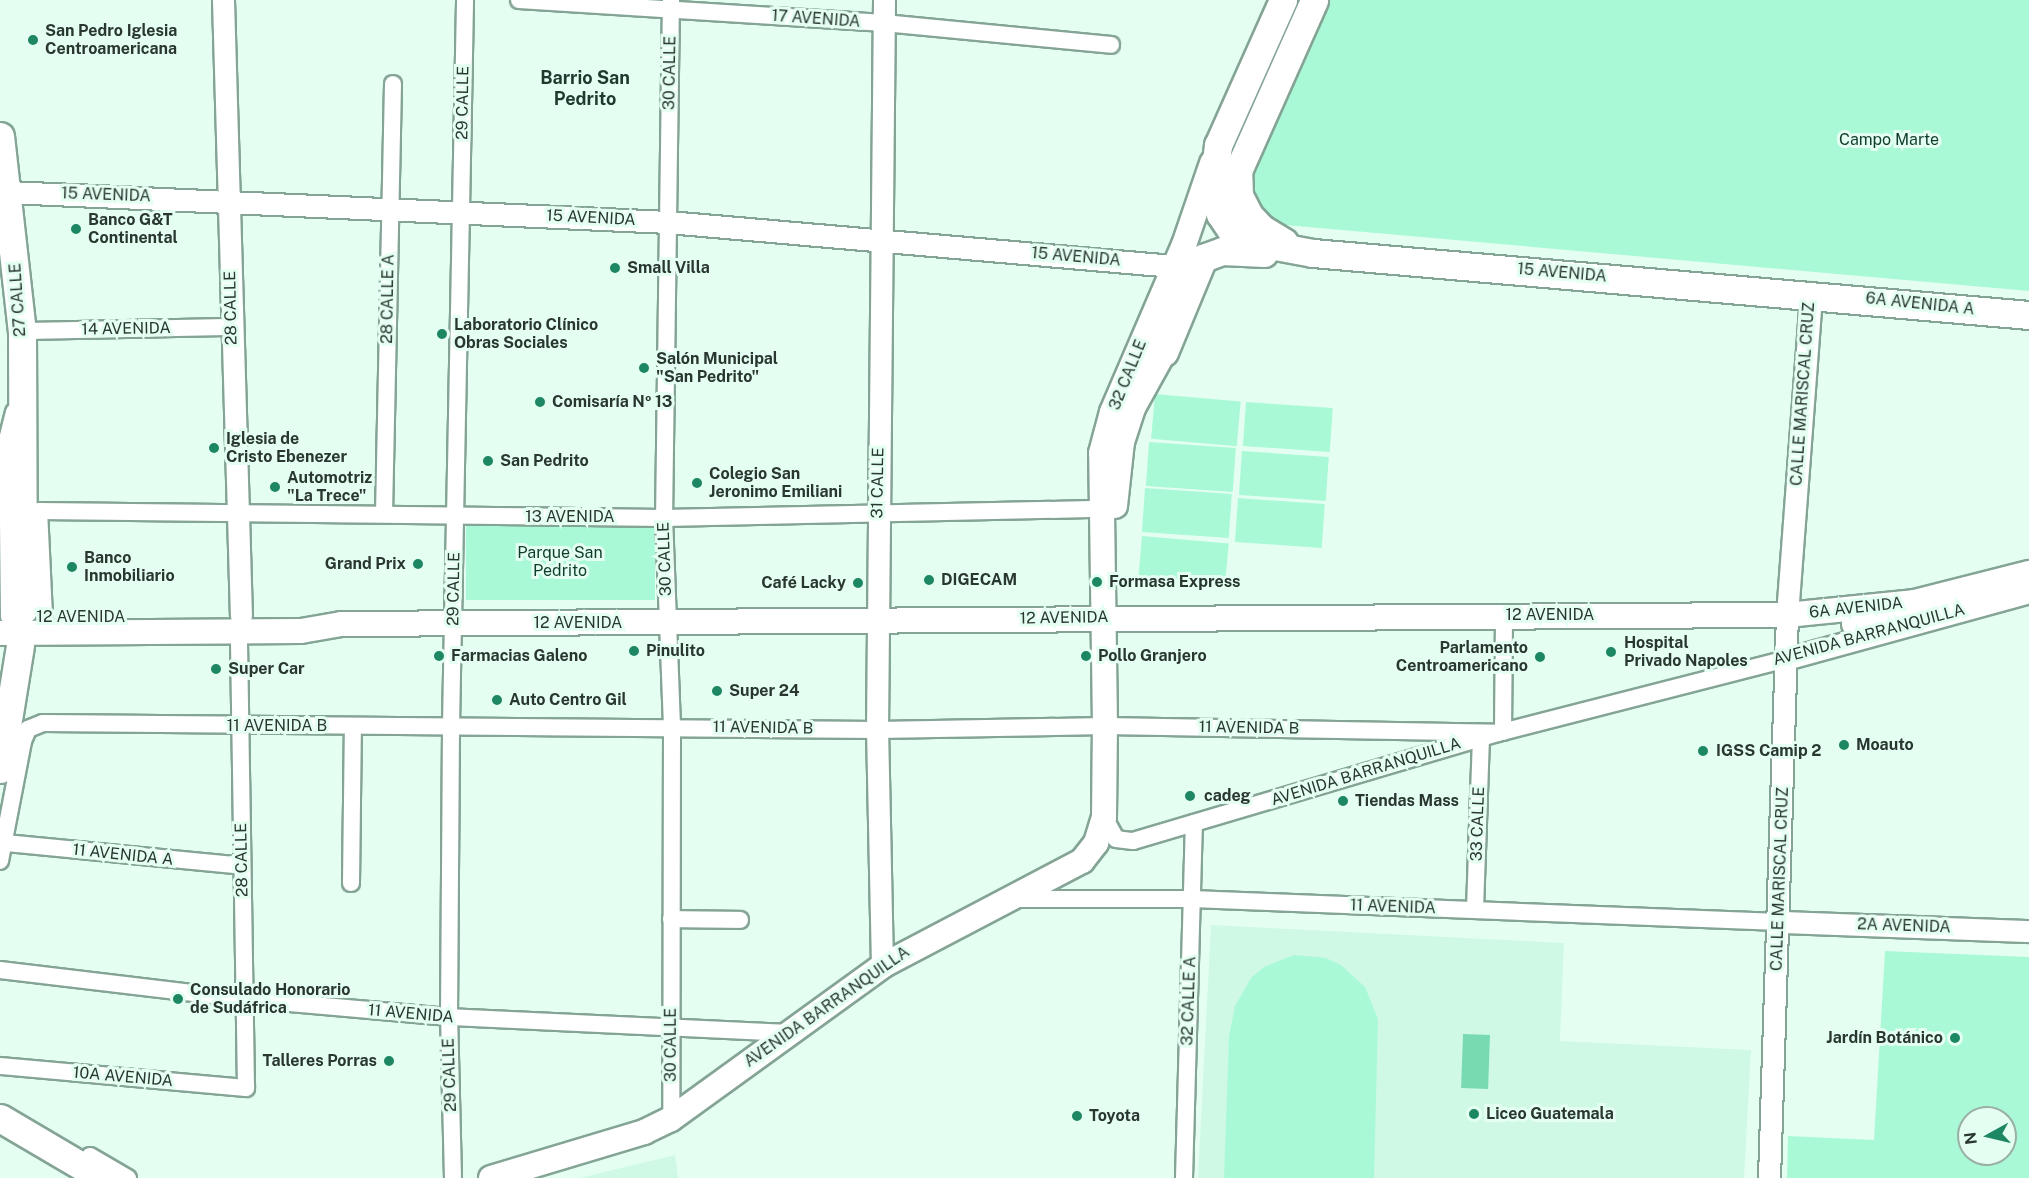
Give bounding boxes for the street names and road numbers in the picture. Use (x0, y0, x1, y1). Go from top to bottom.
street label: 17 AVENIDA (771, 6, 861, 32)
street label: 30 CALLE (660, 36, 680, 110)
street label: 29 CALLE (453, 66, 473, 140)
street label: 15 AVENIDA (61, 184, 151, 206)
street label: 15 AVENIDA (546, 206, 636, 230)
street label: 15 AVENIDA (1031, 244, 1121, 270)
street label: 28 CALLE A (378, 254, 398, 344)
street label: 15 AVENIDA (1517, 260, 1607, 286)
street label: 27 CALLE (6, 263, 30, 337)
street label: 28 CALLE (221, 271, 241, 345)
street label: 6A AVENIDA A (1865, 289, 1975, 319)
street label: CALLE MARISCAL CRUZ (1787, 301, 1819, 487)
street label: 14 AVENIDA (81, 319, 171, 339)
street label: 32 CALLE (1105, 337, 1151, 413)
street label: 31 CALLE (868, 447, 888, 519)
street label: 13 AVENIDA (525, 507, 615, 527)
street label: 30 CALLE (654, 522, 676, 596)
street label: 29 CALLE (444, 552, 464, 626)
street label: 6A AVENIDA (1808, 594, 1904, 622)
street label: AVENIDA BARRANQUILLA (1771, 600, 1967, 670)
street label: 12 AVENIDA (1506, 605, 1594, 625)
street label: 12 AVENIDA (37, 607, 125, 627)
street label: 12 AVENIDA (1019, 608, 1109, 628)
street label: 12 AVENIDA (534, 613, 622, 633)
street label: 11 AVENIDA B (227, 716, 327, 736)
street label: 11 AVENIDA B (713, 718, 813, 738)
street label: 11 AVENIDA B (1199, 718, 1299, 738)
street label: AVENIDA BARRANQUILLA (1269, 734, 1463, 810)
street label: 33 CALLE (1467, 786, 1489, 862)
street label: CALLE MARISCAL CRUZ (1767, 787, 1793, 971)
street label: 28 CALLE (232, 823, 252, 897)
street label: 11 AVENIDA A (72, 840, 174, 870)
street label: 11 AVENIDA (1350, 896, 1436, 918)
street label: 2A AVENIDA (1857, 915, 1951, 937)
street label: AVENIDA BARRANQUILLA (741, 943, 913, 1071)
street label: 32 CALLE A (1178, 956, 1200, 1046)
street label: 11 AVENIDA (367, 1001, 455, 1027)
street label: 30 CALLE (661, 1008, 681, 1082)
street label: 29 CALLE (439, 1038, 461, 1112)
street label: 10A AVENIDA (72, 1063, 174, 1091)

